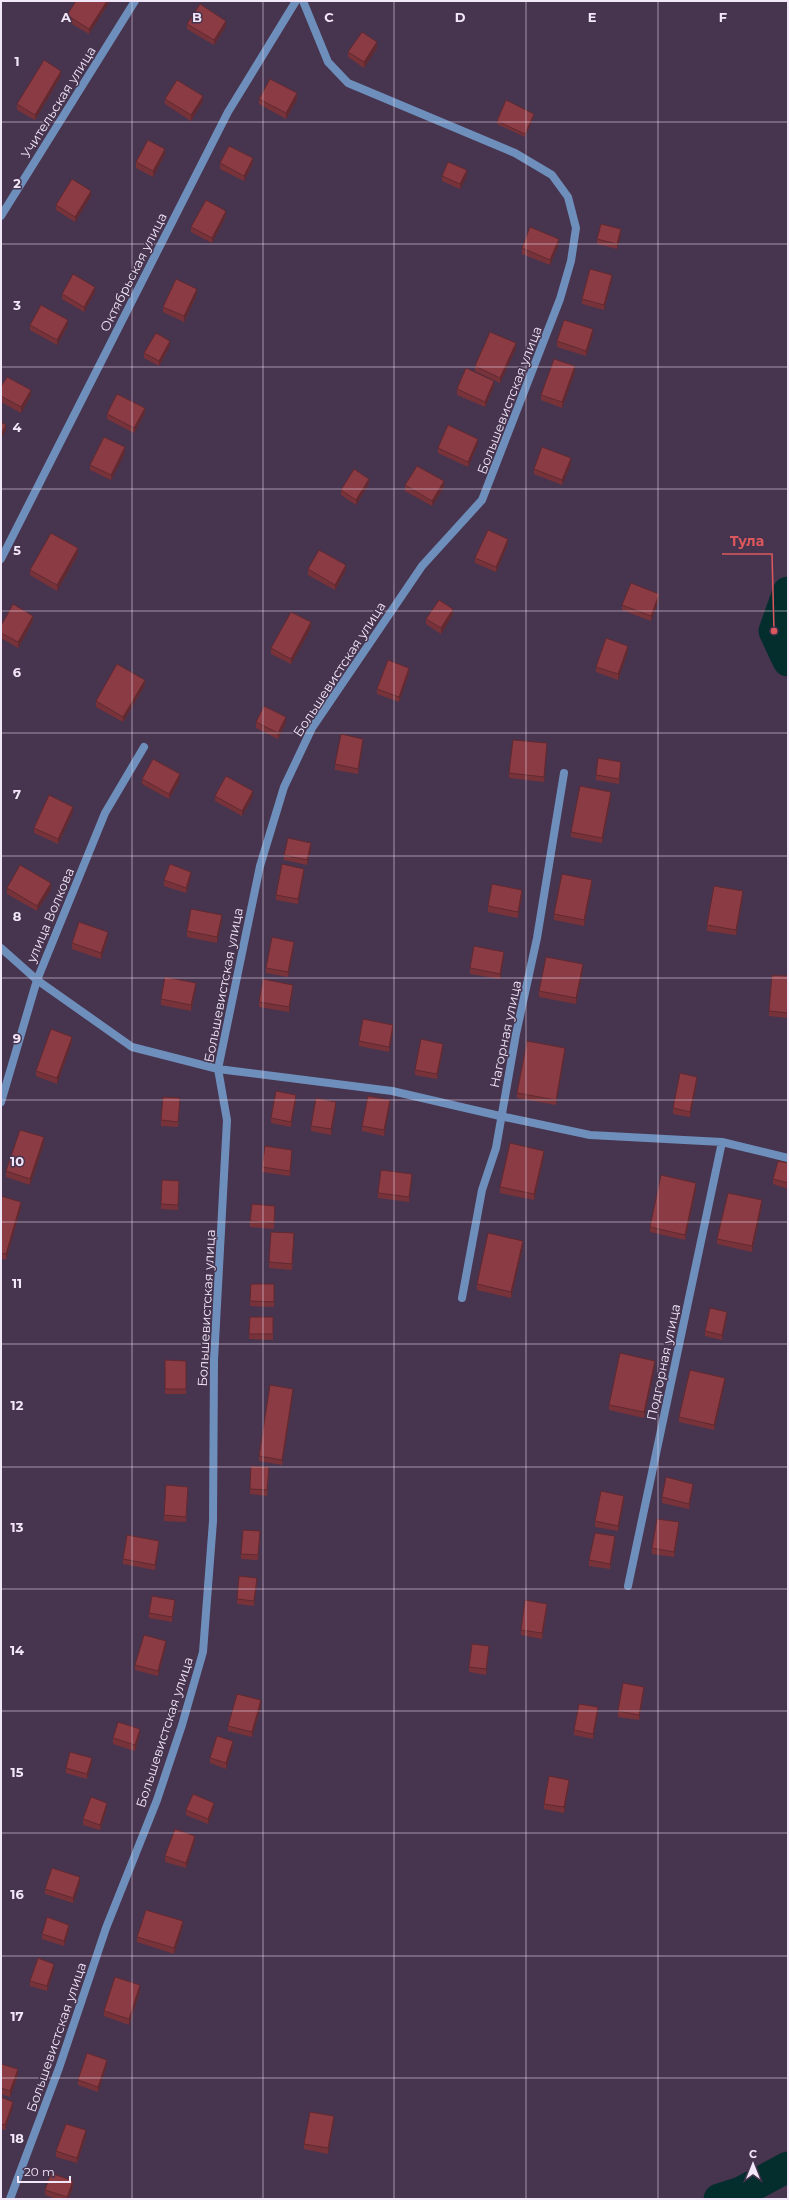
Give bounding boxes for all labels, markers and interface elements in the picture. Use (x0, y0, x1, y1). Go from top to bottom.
text: A (60, 9, 72, 25)
text: B (192, 9, 202, 25)
text: C (324, 9, 334, 25)
text: D (455, 9, 466, 25)
text: E (588, 9, 597, 25)
text: F (719, 9, 727, 25)
street label: Учительская улица (17, 43, 99, 161)
text: 1 (14, 53, 20, 69)
text: 2 (13, 175, 21, 191)
street label: Октябрьская улица (96, 210, 170, 334)
text: 3 (12, 297, 21, 313)
street label: Большевистская улица (473, 324, 545, 476)
text: 4 (13, 419, 22, 435)
callout: Тула (722, 528, 772, 554)
text: Тула (730, 532, 764, 550)
text: 5 (13, 542, 21, 558)
street label: Большевистская улица (289, 599, 389, 739)
text: 6 (13, 664, 22, 680)
text: 7 (13, 786, 21, 802)
street label: улица Волкова (22, 865, 77, 966)
street label: Большевистская улица (200, 906, 246, 1064)
text: 8 (13, 908, 22, 924)
street label: Нагорная улица (486, 979, 524, 1089)
text: 9 (13, 1030, 21, 1046)
text: 10 (10, 1153, 24, 1169)
street label: Большевистская улица (194, 1229, 218, 1387)
text: 11 (12, 1275, 22, 1291)
street label: Подгорная улица (643, 1302, 683, 1422)
text: 12 (11, 1397, 24, 1413)
text: 13 (11, 1519, 24, 1535)
text: 14 (10, 1642, 24, 1658)
street label: Большевистская улица (132, 1655, 196, 1809)
text: 15 (11, 1764, 24, 1780)
text: 16 (10, 1886, 24, 1902)
street label: Большевистская улица (23, 1960, 89, 2114)
text: 17 (10, 2008, 24, 2024)
text: 18 (10, 2130, 24, 2146)
north arrow (733, 2144, 773, 2184)
text: С (749, 2147, 757, 2161)
scale bar (18, 2158, 70, 2184)
text: 20 m (24, 2164, 55, 2179)

